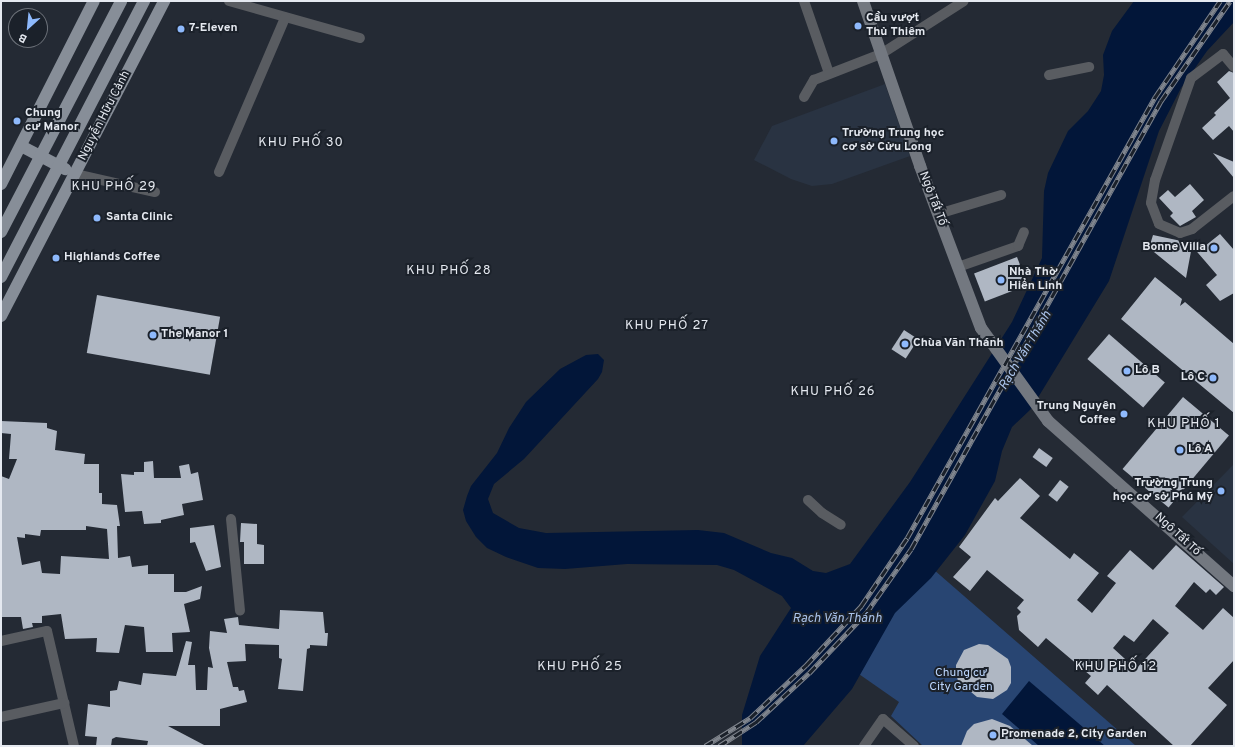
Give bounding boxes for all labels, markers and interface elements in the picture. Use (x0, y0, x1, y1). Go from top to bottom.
north arrow (8, 8, 48, 48)
place label: Cầu vượt Thủ Thiêm (866, 12, 925, 40)
marker: Cầu vượt Thủ Thiêm (853, 21, 863, 31)
place label: 7-Eleven (189, 22, 238, 36)
marker: 7-Eleven (176, 24, 186, 34)
text: B (16, 30, 30, 46)
street label: Nguyễn Hữu Cảnh (76, 69, 134, 163)
place label: Chung cư Manor (25, 107, 79, 135)
marker: Chung cư Manor (12, 116, 22, 126)
place label: Trường Trung học cơ sở Cửu Long (842, 127, 944, 155)
district label: KHU PHỐ 30 (258, 135, 344, 151)
marker: Trường Trung học cơ sở Cửu Long (829, 136, 839, 146)
street label: Ngô Tất Tố (915, 169, 949, 229)
district label: KHU PHỐ 29 (71, 179, 157, 195)
place label: Santa Clinic (106, 211, 173, 225)
marker: Santa Clinic (91, 212, 103, 224)
place label: Bonne Villa (1142, 241, 1206, 255)
marker: Bonne Villa (1209, 243, 1219, 253)
place label: Highlands Coffee (64, 251, 160, 265)
marker: Highlands Coffee (51, 253, 61, 263)
district label: KHU PHỐ 28 (406, 263, 492, 279)
place label: Nhà Thờ Hiển Linh (1009, 266, 1062, 294)
marker: Nhà Thờ Hiển Linh (996, 275, 1006, 285)
water label: Rạch Văn Thánh (996, 308, 1056, 394)
district label: KHU PHỐ 27 (625, 318, 709, 334)
place label: The Manor 1 (161, 328, 228, 342)
marker: The Manor 1 (148, 330, 158, 340)
place label: Chùa Văn Thánh (913, 337, 1004, 351)
marker: Chùa Văn Thánh (900, 339, 910, 349)
place label: Lô B (1135, 364, 1160, 378)
marker: Lô B (1122, 366, 1132, 376)
place label: Lô C (1181, 371, 1205, 385)
marker: Lô C (1208, 373, 1218, 383)
district label: KHU PHỐ 26 (790, 384, 876, 400)
place label: Trung Nguyên Coffee (1037, 400, 1116, 428)
marker: Trung Nguyên Coffee (1119, 409, 1129, 419)
district label: KHU PHỐ 1 (1147, 416, 1221, 432)
place label: Lô A (1188, 443, 1213, 457)
marker: Lô A (1175, 445, 1185, 455)
place label: Trường Trung học cơ sở Phú Mỹ (1113, 477, 1213, 505)
marker: Trường Trung học cơ sở Phú Mỹ (1216, 486, 1226, 496)
street label: Ngô Tất Tố (1151, 510, 1203, 560)
water label: Rạch Văn Thánh (792, 611, 882, 627)
district label: KHU PHỐ 25 (537, 659, 623, 675)
district label: KHU PHỐ 12 (1075, 659, 1157, 675)
park label: Chung cư City Garden (929, 667, 993, 695)
place label: Promenade 2, City Garden (1001, 728, 1147, 742)
marker: Promenade 2, City Garden (988, 730, 998, 740)

